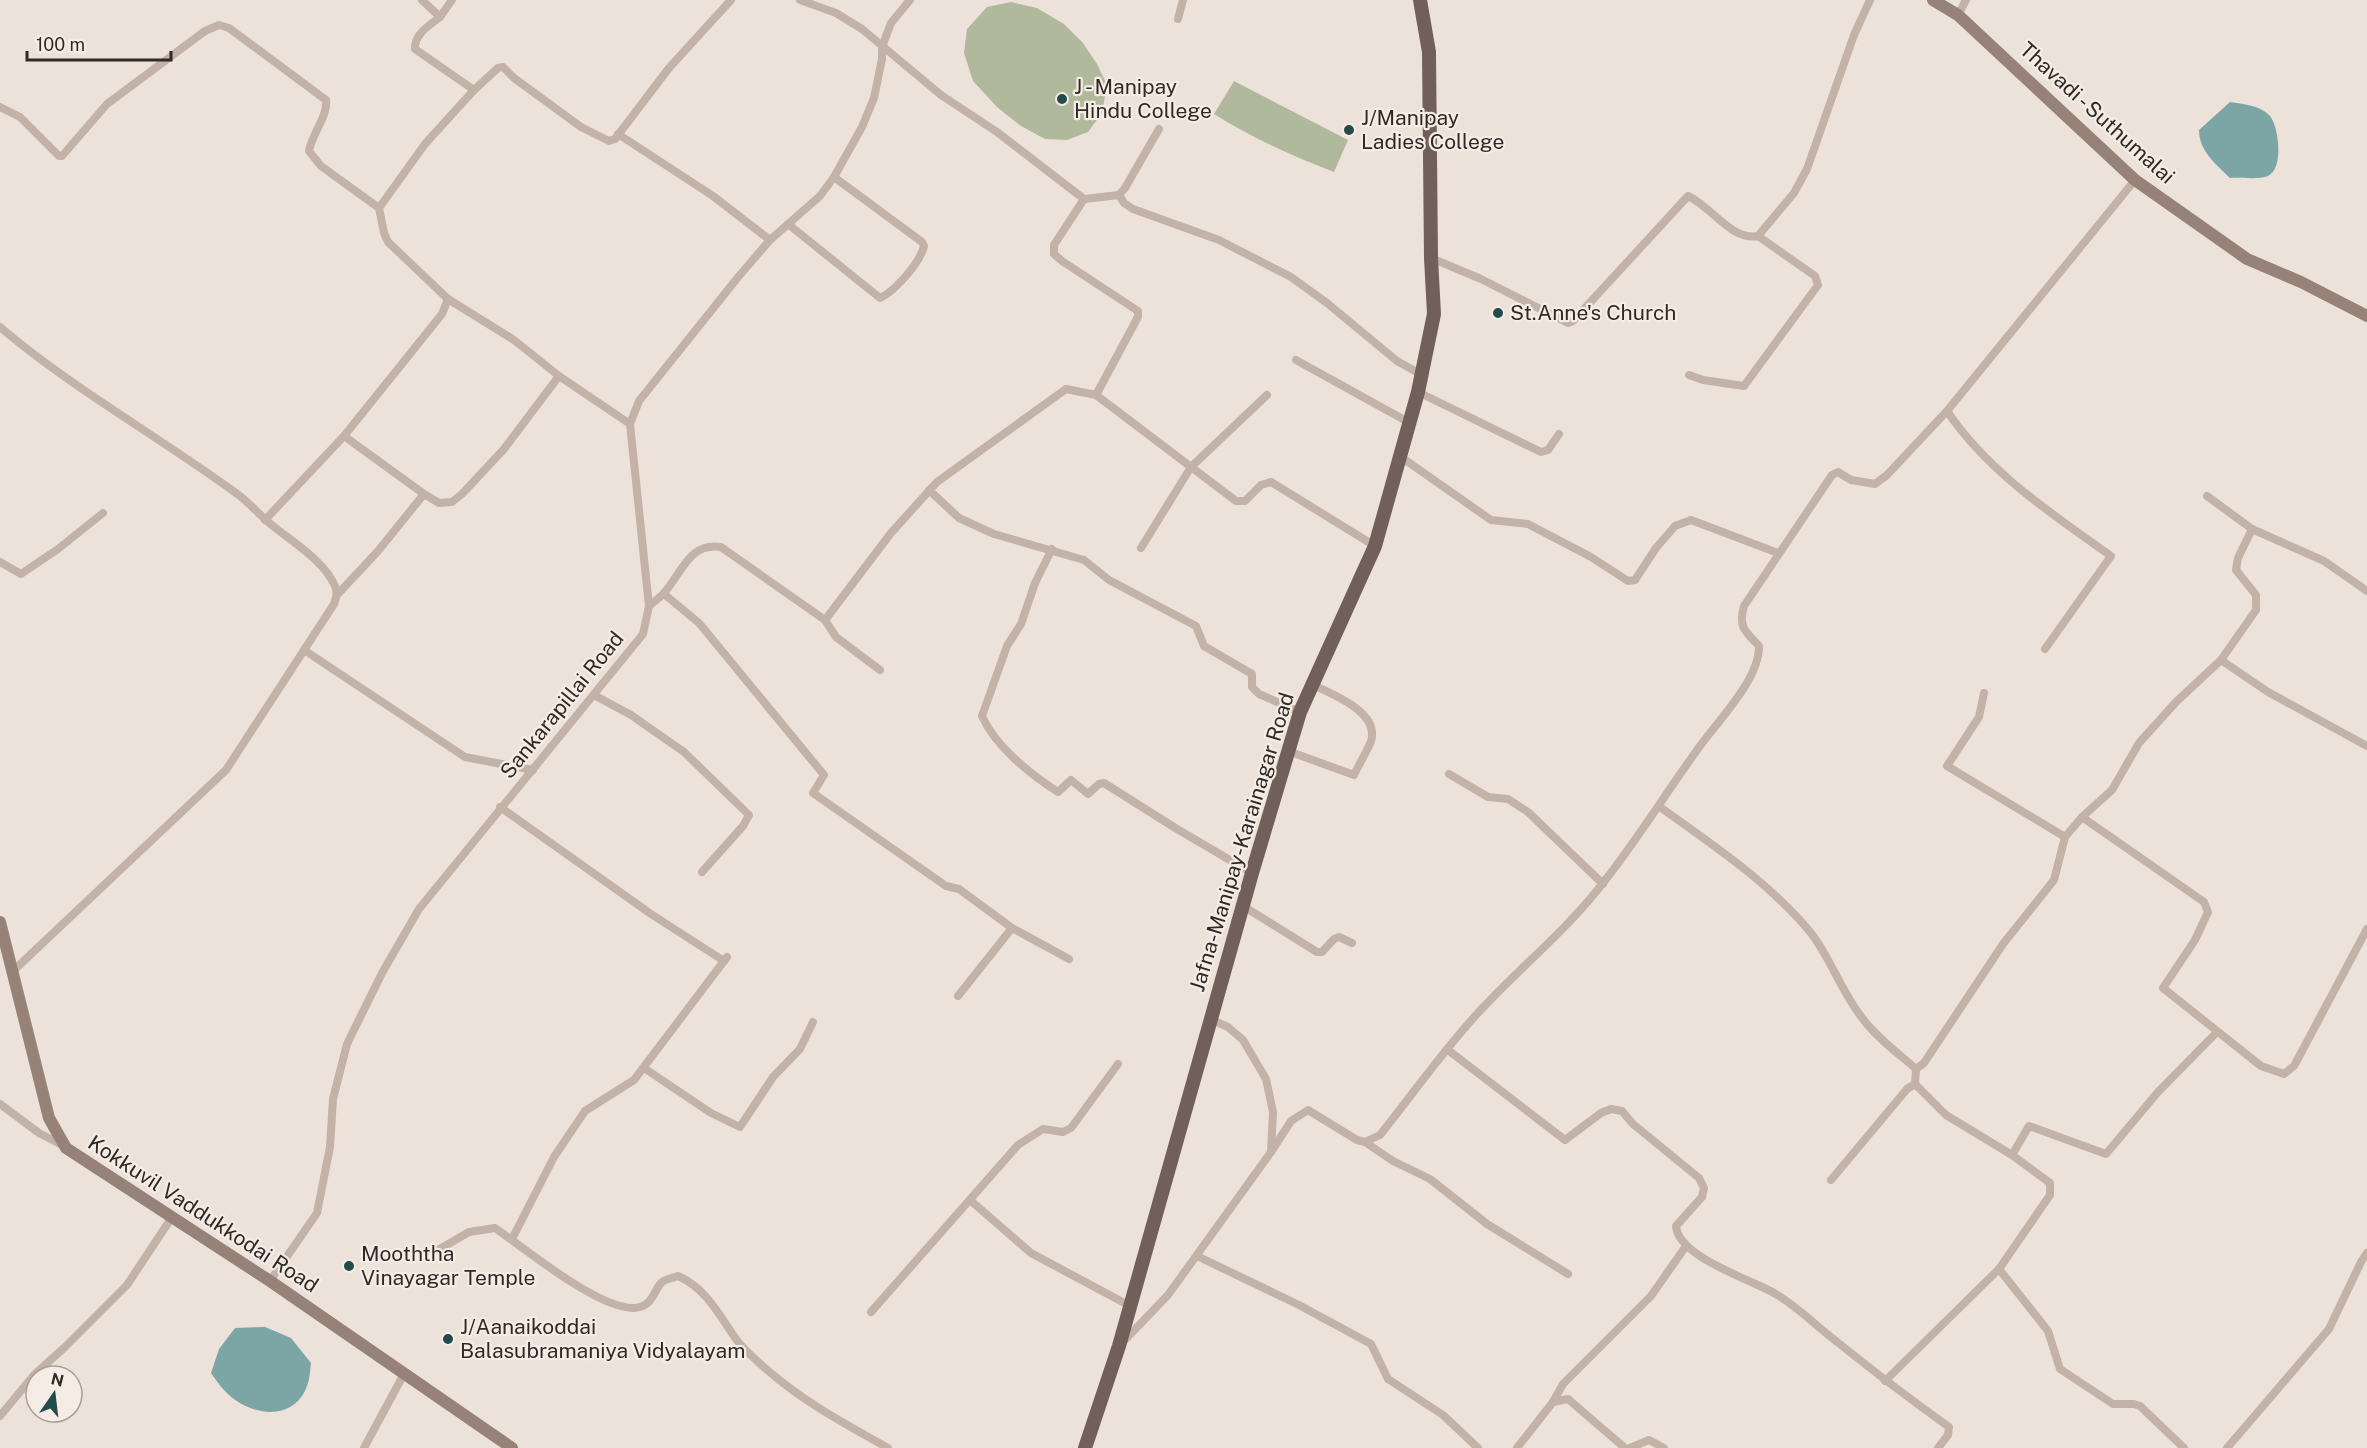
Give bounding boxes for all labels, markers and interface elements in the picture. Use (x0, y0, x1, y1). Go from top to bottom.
scale bar (27, 24, 171, 62)
text: 100 m (36, 34, 85, 55)
street label: Thavadi - Suthumalai (2015, 37, 2180, 189)
place label: J - Manipay Hindu College (1074, 74, 1212, 123)
marker: J - Manipay Hindu College (1055, 92, 1069, 106)
place label: J/Manipay Ladies College (1361, 105, 1504, 154)
marker: J/Manipay Ladies College (1342, 123, 1356, 137)
place label: St.Anne's Church (1510, 300, 1676, 325)
marker: St.Anne's Church (1491, 306, 1505, 320)
street label: Sankarapillai Road (495, 626, 629, 783)
street label: Jafna-Manipay-Karainagar Road (1184, 689, 1299, 994)
street label: Kokkuvil Vaddukkodai Road (83, 1130, 323, 1297)
place label: Mooththa Vinayagar Temple (361, 1241, 535, 1290)
marker: Mooththa Vinayagar Temple (342, 1259, 356, 1273)
place label: J/Aanaikoddai Balasubramaniya Vidyalayam (460, 1314, 745, 1363)
marker: J/Aanaikoddai Balasubramaniya Vidyalayam (441, 1332, 455, 1346)
north arrow (24, 1364, 84, 1424)
text: N (49, 1369, 66, 1391)

